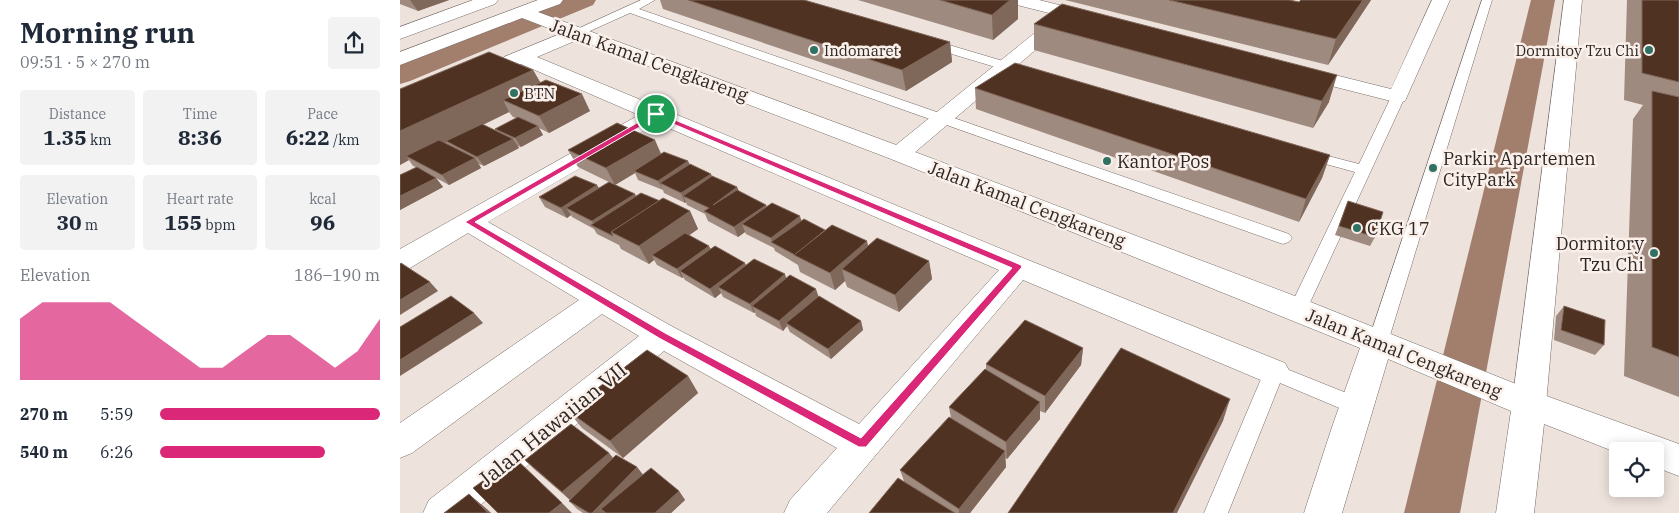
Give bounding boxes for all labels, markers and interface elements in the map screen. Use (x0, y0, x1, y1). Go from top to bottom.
street label: Jalan Kamal Cengkareng (547, 13, 752, 107)
text: Morning run (20, 14, 195, 51)
button: share (328, 17, 380, 69)
place label: Indomaret (824, 41, 899, 60)
place label: Dormitoy Tzu Chi (1516, 41, 1639, 60)
marker: Indomaret (808, 44, 820, 56)
marker: Dormitoy Tzu Chi (1643, 44, 1655, 56)
text: 09:51 · 5 × 270 m (20, 52, 150, 72)
place label: BTN (524, 84, 555, 103)
marker: BTN (508, 87, 520, 99)
pin (635, 93, 677, 135)
icon: arrive (642, 100, 670, 128)
text: Distance (49, 105, 106, 123)
text: Time (183, 105, 217, 123)
text: Pace (307, 105, 338, 123)
text: 1.35 (43, 123, 87, 151)
text: 8:36 (178, 123, 222, 151)
text: 6:22 (286, 123, 330, 151)
text: km (87, 131, 112, 149)
text: /km (330, 131, 360, 149)
place label: Parkir Apartemen CityPark (1443, 147, 1596, 191)
place label: Kantor Pos (1117, 150, 1209, 173)
marker: Kantor Pos (1101, 155, 1113, 167)
street label: Jalan Kamal Cengkareng (925, 156, 1129, 252)
marker: Parkir Apartemen CityPark (1427, 162, 1439, 174)
text: Elevation (46, 190, 108, 208)
text: Heart rate (166, 190, 233, 208)
text: kcal (309, 190, 336, 208)
text: 30 (56, 208, 82, 236)
text: 155 (164, 208, 202, 236)
text: 96 (310, 208, 335, 236)
text: m (82, 216, 98, 234)
text: bpm (202, 216, 236, 234)
place label: CKG 17 (1367, 217, 1430, 240)
marker: CKG 17 (1351, 222, 1363, 234)
place label: Dormitory Tzu Chi (1556, 232, 1644, 276)
marker: Dormitory Tzu Chi (1648, 247, 1660, 259)
text: Elevation (20, 265, 90, 285)
text: 186–190 m (294, 265, 380, 285)
street label: Jalan Kamal Cengkareng (1303, 303, 1506, 403)
street label: Jalan Hawaiian VII (472, 355, 632, 493)
text: 270 m (20, 404, 68, 424)
text: 5:59 (100, 404, 133, 424)
text: 540 m (20, 442, 68, 462)
text: 6:26 (100, 442, 133, 462)
map controls (1609, 442, 1664, 497)
button: locate (1609, 442, 1664, 497)

